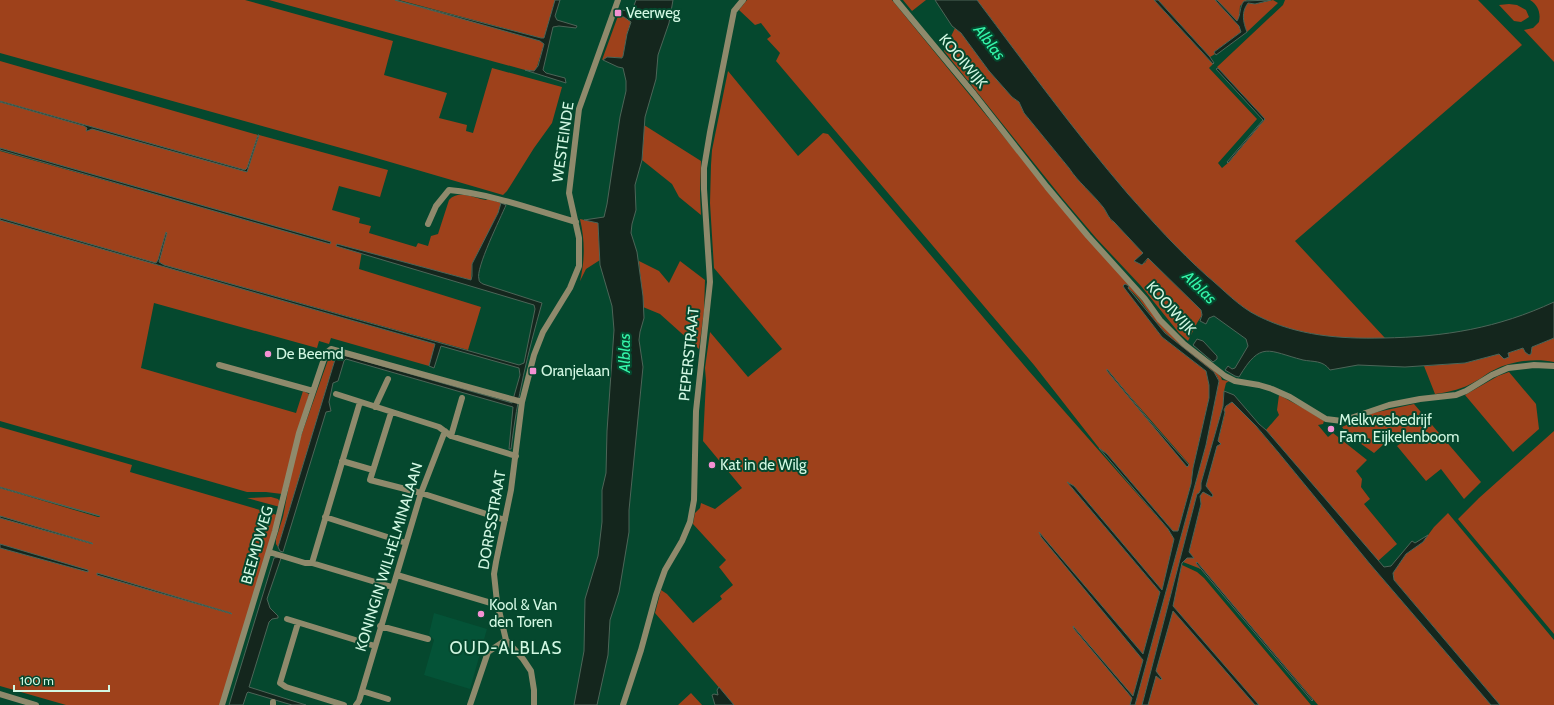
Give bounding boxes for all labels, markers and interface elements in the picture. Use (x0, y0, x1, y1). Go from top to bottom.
place label: Veerweg (626, 4, 681, 22)
marker: Veerweg (613, 8, 623, 18)
water label: Alblas (969, 20, 1009, 64)
street label: KOOIWIJK (935, 30, 991, 92)
street label: WESTEINDE (548, 101, 578, 183)
water label: Alblas (1178, 266, 1221, 308)
street label: KOOIWIJK (1142, 278, 1200, 339)
street label: PEPERSTRAAT (675, 306, 703, 402)
water label: Alblas (615, 333, 634, 374)
place label: De Beemd (276, 345, 344, 363)
marker: De Beemd (263, 349, 273, 359)
place label: Oranjelaan (541, 362, 610, 380)
marker: Oranjelaan (528, 366, 538, 376)
place label: Melkveebedrijf Fam. Eijkelenboom (1339, 411, 1459, 446)
marker: Melkveebedrijf Fam. Eijkelenboom (1326, 424, 1336, 434)
place label: Kat in de Wilg (720, 456, 807, 474)
street label: KONINGIN WILHELMINALAAN (352, 460, 426, 654)
marker: Kat in de Wilg (707, 460, 717, 470)
street label: DORPSSTRAAT (474, 469, 510, 571)
street label: BEEMDWEG (237, 504, 277, 586)
place label: Kool & Van den Toren (489, 596, 557, 631)
marker: Kool & Van den Toren (476, 609, 486, 619)
district label: OUD-ALBLAS (449, 638, 563, 658)
scale bar (14, 667, 109, 693)
text: 100 m (20, 673, 54, 688)

